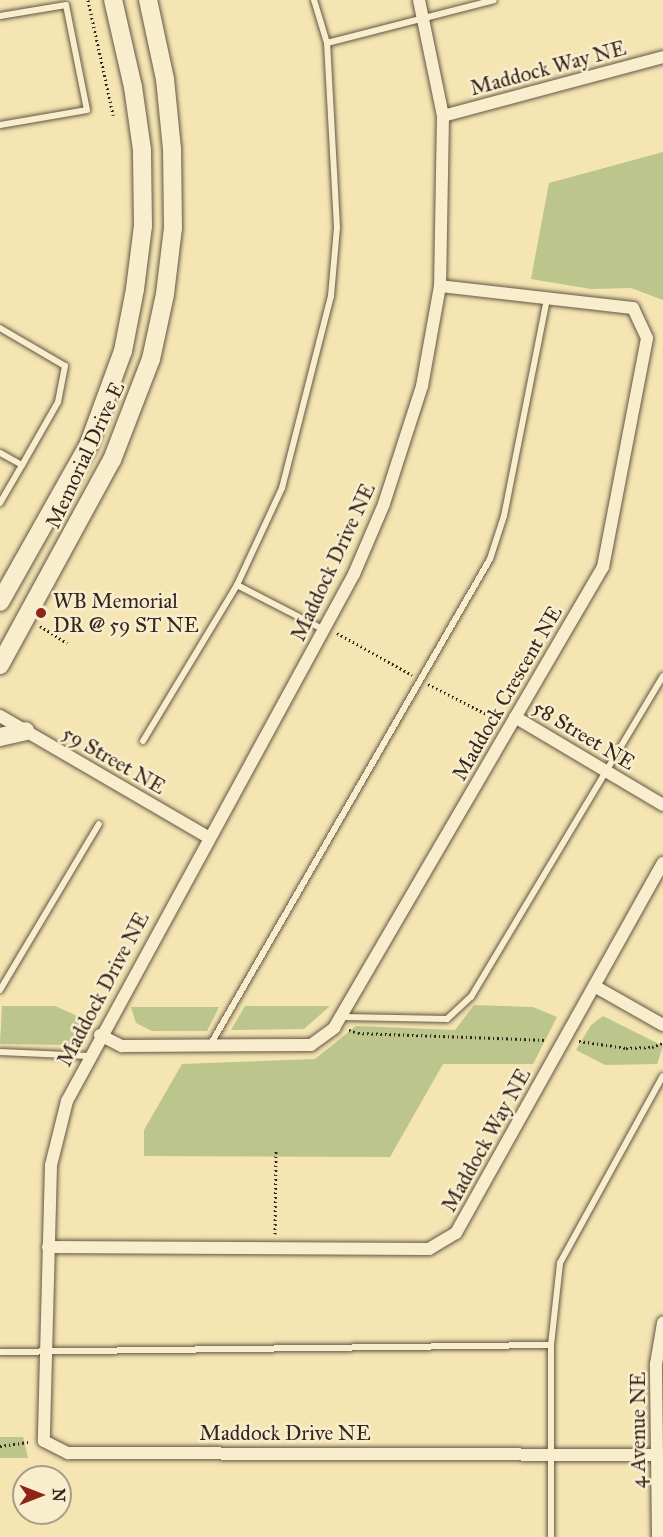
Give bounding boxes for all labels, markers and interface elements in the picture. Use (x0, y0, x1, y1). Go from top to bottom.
street label: Maddock Way NE (467, 35, 629, 101)
street label: Memorial Drive E (40, 378, 130, 532)
street label: Maddock Drive NE (285, 479, 381, 645)
place label: WB Memorial DR @ 59 ST NE (53, 588, 199, 638)
street label: Maddock Crescent NE (447, 601, 567, 785)
marker: WB Memorial DR @ 59 ST NE (34, 606, 48, 620)
street label: 58 Street NE (528, 695, 640, 775)
street label: 59 Street NE (58, 720, 170, 800)
street label: Maddock Drive NE (52, 907, 154, 1071)
street label: Maddock Way NE (436, 1064, 536, 1216)
street label: 4 Avenue NE (625, 1372, 651, 1488)
street label: Maddock Drive NE (199, 1420, 371, 1446)
north arrow (12, 1465, 72, 1525)
text: N (49, 1488, 68, 1502)

